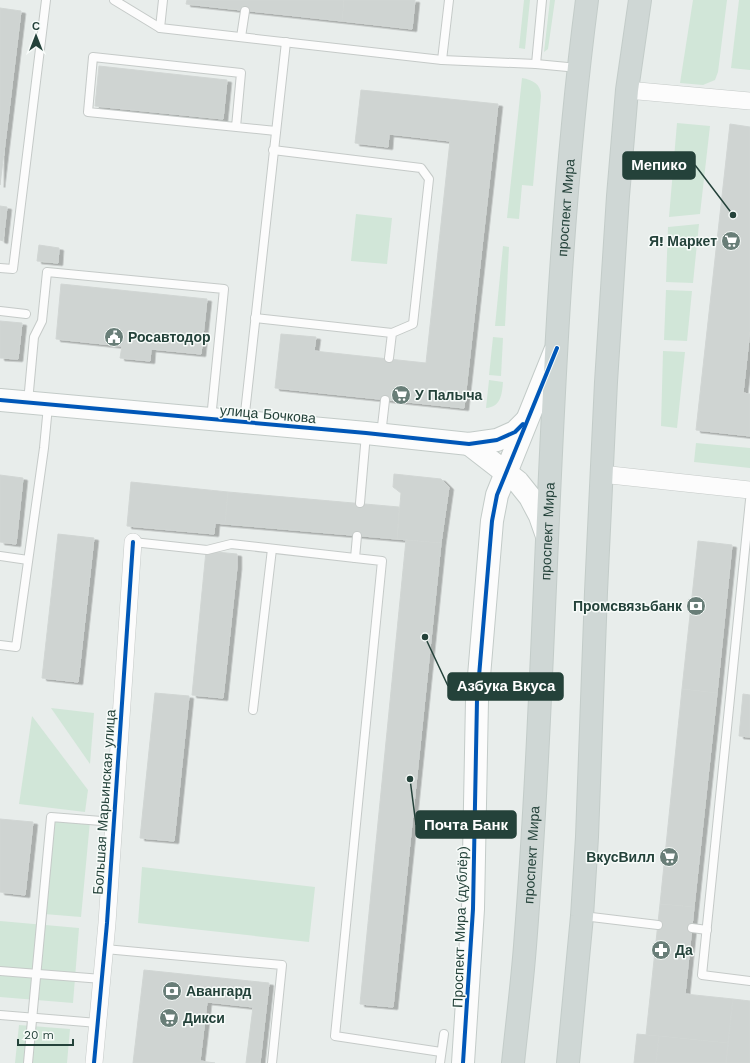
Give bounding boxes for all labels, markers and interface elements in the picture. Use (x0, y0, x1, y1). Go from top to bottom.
north arrow (16, 16, 56, 56)
text: С (32, 20, 40, 33)
callout: Мепико (623, 152, 695, 179)
text: Мепико (631, 156, 687, 174)
street label: проспект Мира (554, 158, 578, 257)
supermarket icon: Я! Маркет (720, 230, 742, 252)
place label: Я! Маркет (649, 233, 717, 249)
public building icon: Росавтодор (103, 326, 125, 348)
place label: Росавтодор (128, 329, 211, 345)
supermarket icon: У Палыча (390, 384, 412, 406)
place label: У Палыча (415, 387, 483, 403)
street label: улица Бочкова (219, 402, 317, 426)
street label: проспект Мира (537, 482, 558, 581)
bank icon: Промсвязьбанк (685, 595, 707, 617)
place label: Промсвязьбанк (573, 598, 683, 614)
callout: Азбука Вкуса (448, 673, 563, 700)
text: Азбука Вкуса (457, 677, 556, 695)
street label: Большая Марьинская улица (90, 709, 118, 895)
street label: проспект Мира (520, 805, 542, 904)
callout: Почта Банк (416, 811, 516, 838)
text: Почта Банк (424, 816, 508, 834)
street label: Проспект Мира (дублёр) (449, 846, 471, 1008)
supermarket icon: ВкусВилл (658, 846, 680, 868)
place label: ВкусВилл (586, 849, 655, 865)
pharmacy icon: Да (650, 939, 672, 961)
place label: Да (675, 942, 693, 958)
bank icon: Авангард (161, 980, 183, 1002)
place label: Авангард (186, 983, 252, 999)
supermarket icon: Дикси (158, 1007, 180, 1029)
place label: Дикси (183, 1010, 225, 1026)
scale bar (18, 1021, 73, 1047)
text: 20 m (24, 1028, 54, 1042)

